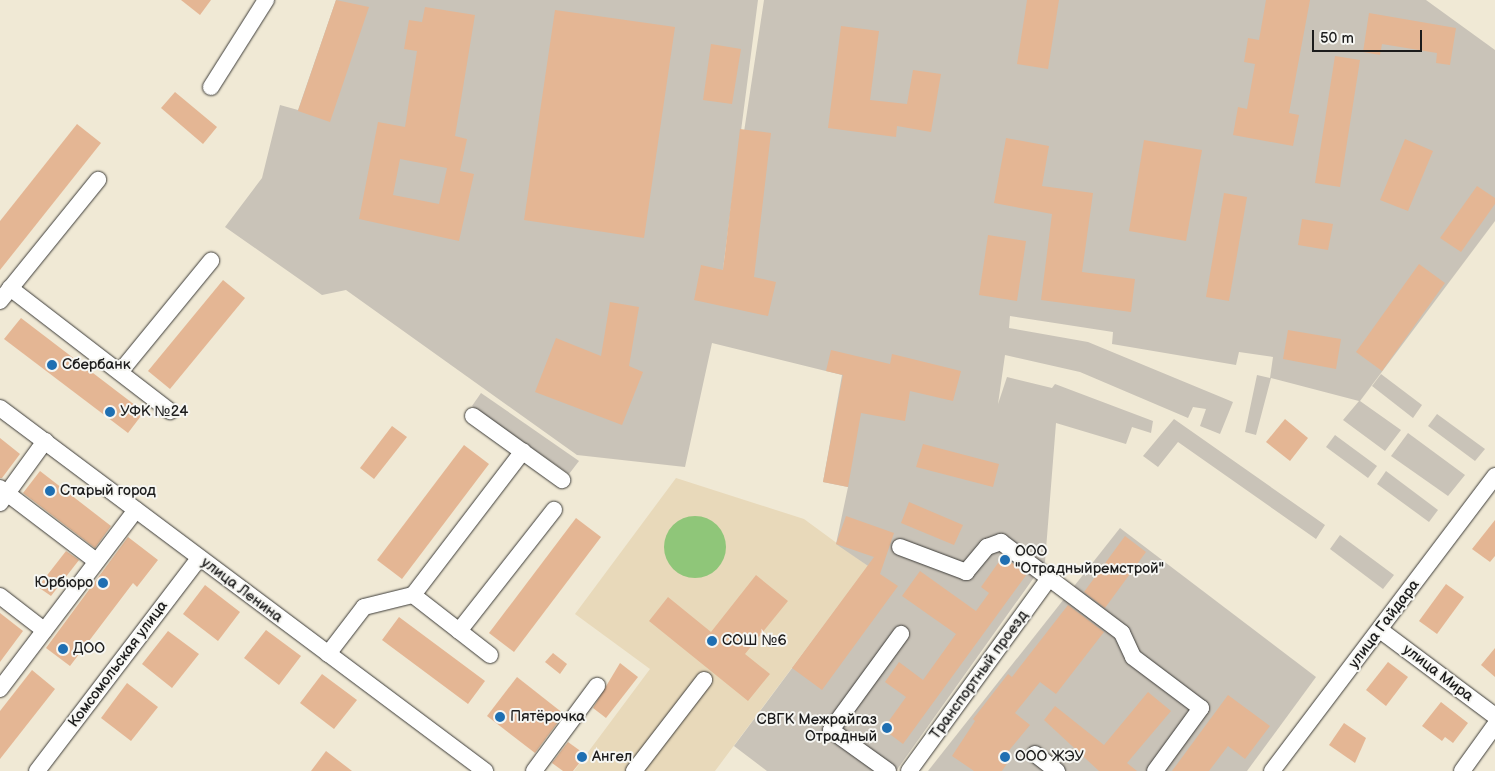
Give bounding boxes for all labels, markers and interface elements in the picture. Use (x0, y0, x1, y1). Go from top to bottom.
scale bar (1315, 20, 1425, 52)
text: 50 m (1320, 29, 1354, 48)
place label: Сбербанк (62, 356, 131, 374)
marker: Сбербанк (46, 359, 58, 371)
place label: УФК №24 (120, 403, 188, 421)
marker: УФК №24 (104, 406, 116, 418)
place label: Старый город (60, 482, 156, 500)
marker: Старый город (44, 485, 56, 497)
place label: ООО "Отрадныйремстрой" (1015, 542, 1164, 577)
street label: улица Ленина (198, 553, 286, 627)
marker: ООО "Отрадныйремстрой" (999, 554, 1011, 566)
place label: Юрбюро (34, 574, 93, 592)
street label: улица Гайдара (1345, 576, 1423, 672)
marker: Юрбюро (97, 577, 109, 589)
street label: Комсомольская улица (64, 597, 172, 731)
street label: Транспортный проезд (926, 607, 1032, 743)
place label: СОШ №6 (722, 632, 787, 650)
marker: СОШ №6 (706, 635, 718, 647)
place label: ДОО (73, 640, 105, 658)
street label: улица Мира (1399, 641, 1477, 705)
marker: ДОО (57, 643, 69, 655)
place label: Пятёрочка (510, 708, 585, 726)
place label: СВГК Межрайгаз Отрадный (757, 710, 877, 745)
marker: Пятёрочка (494, 711, 506, 723)
marker: СВГК Межрайгаз Отрадный (881, 722, 893, 734)
place label: Ангел (592, 748, 632, 766)
place label: ООО ЖЭУ (1015, 748, 1084, 766)
marker: Ангел (576, 751, 588, 763)
marker: ООО ЖЭУ (999, 751, 1011, 763)

